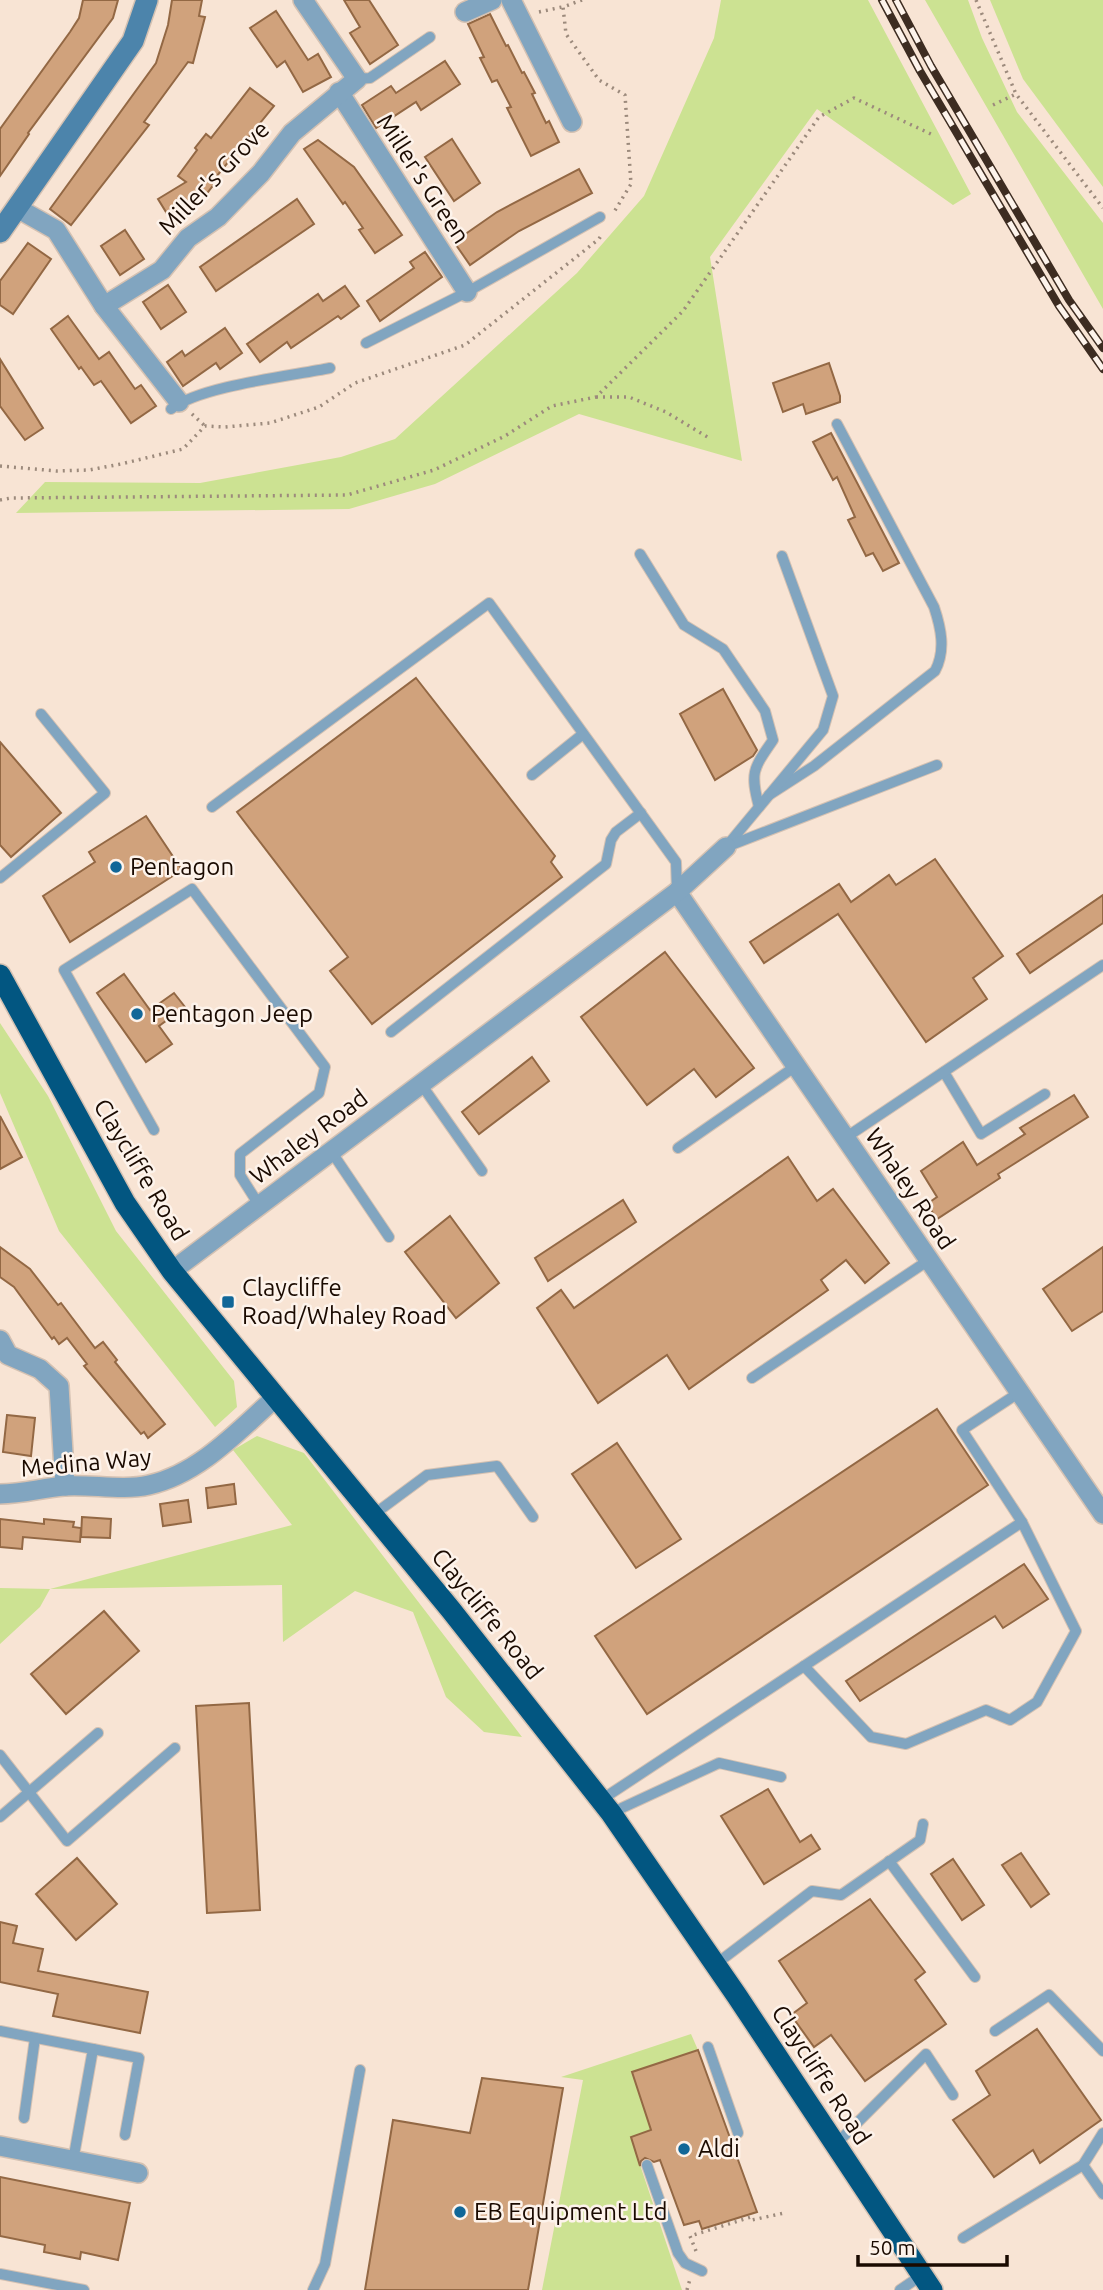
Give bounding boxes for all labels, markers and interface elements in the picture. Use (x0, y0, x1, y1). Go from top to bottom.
street label: Miller's Green (372, 109, 475, 248)
street label: Miller's Grove (153, 115, 274, 240)
place label: Pentagon (130, 853, 234, 880)
marker: Pentagon (108, 859, 124, 875)
place label: Pentagon Jeep (151, 1000, 313, 1027)
marker: Pentagon Jeep (129, 1006, 145, 1022)
street label: Whaley Road (245, 1084, 373, 1190)
street label: Claycliffe Road (89, 1094, 194, 1245)
street label: Whaley Road (860, 1123, 961, 1254)
place label: Claycliffe Road/Whaley Road (242, 1274, 447, 1329)
marker: Claycliffe Road/Whaley Road (220, 1294, 236, 1310)
street label: Medina Way (19, 1443, 153, 1482)
street label: Claycliffe Road (426, 1543, 548, 1685)
street label: Claycliffe Road (766, 2000, 876, 2149)
place label: Aldi (698, 2135, 740, 2162)
marker: Aldi (676, 2141, 692, 2157)
place label: EB Equipment Ltd (474, 2198, 668, 2225)
marker: EB Equipment Ltd (452, 2204, 468, 2220)
scale bar (858, 2224, 1007, 2268)
text: 50 m (869, 2235, 916, 2259)

